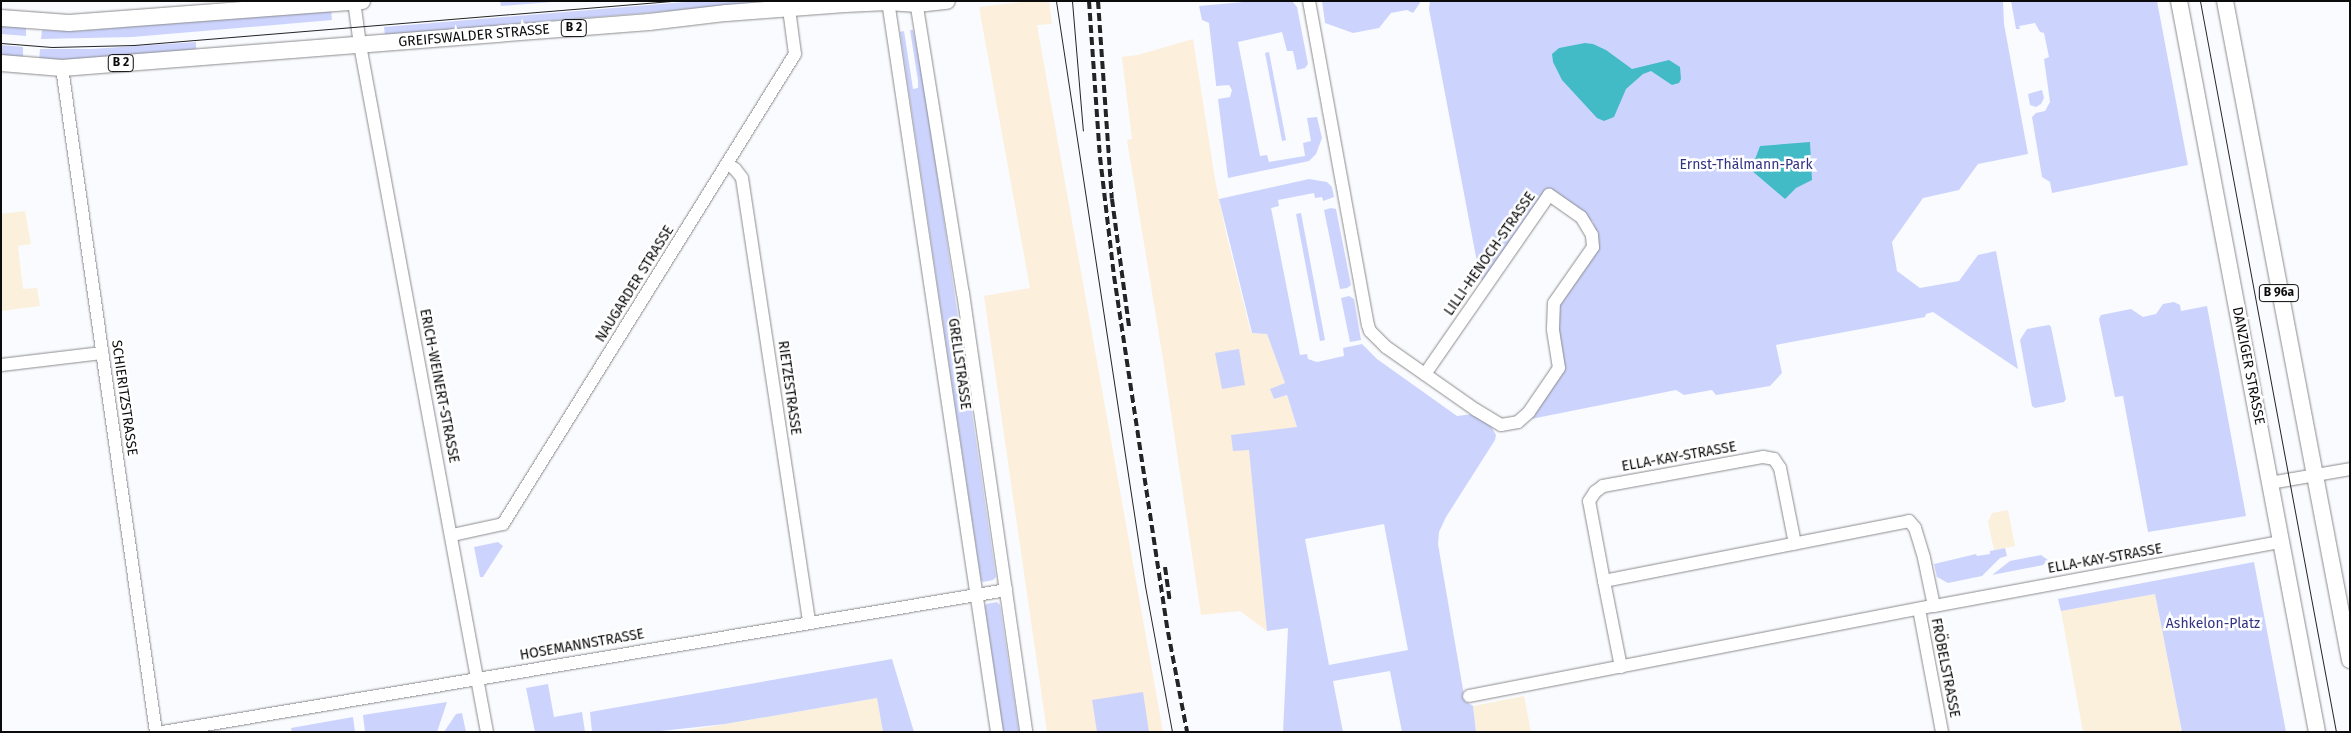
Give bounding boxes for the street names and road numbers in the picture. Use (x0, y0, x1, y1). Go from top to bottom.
road number: B 2 (560, 18, 588, 38)
street label: GREIFSWALDER STRASSE (398, 21, 550, 51)
road number: B 2 (107, 54, 135, 72)
street label: LILLI-HENOCH-STRASSE (1441, 189, 1539, 319)
street label: NAUGARDER STRASSE (592, 223, 678, 345)
road number: B 96a (2258, 284, 2300, 302)
street label: DANZIGER STRASSE (2228, 305, 2268, 427)
street label: ERICH-WEINERT-STRASSE (416, 307, 462, 465)
street label: GRELLSTRASSE (944, 317, 974, 411)
street label: SCHIERITZSTRASSE (108, 339, 140, 457)
street label: RIETZESTRASSE (774, 340, 804, 436)
street label: ELLA-KAY-STRASSE (1620, 439, 1738, 475)
street label: ELLA-KAY-STRASSE (2046, 541, 2164, 577)
street label: FRÖBELSTRASSE (1927, 617, 1963, 719)
street label: HOSEMANNSTRASSE (518, 626, 646, 664)

